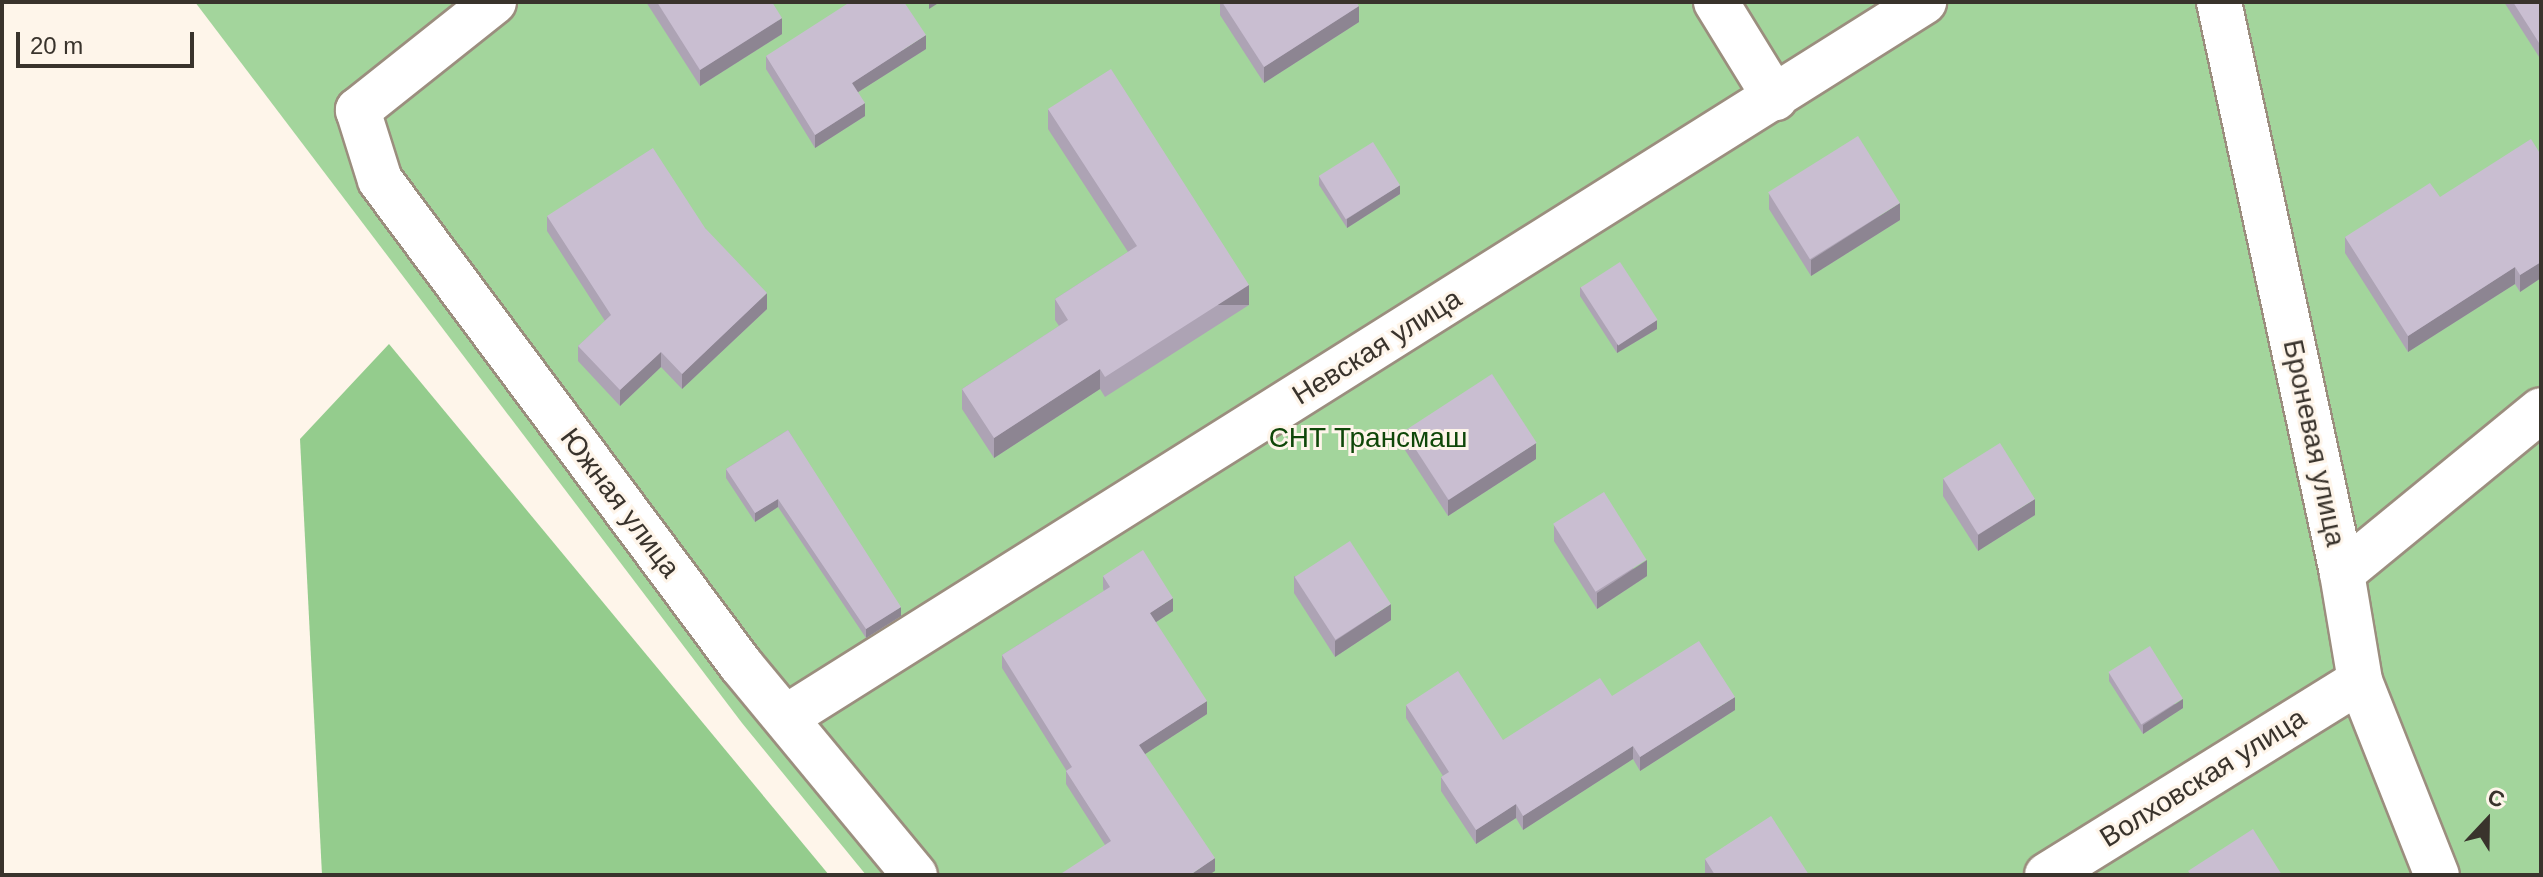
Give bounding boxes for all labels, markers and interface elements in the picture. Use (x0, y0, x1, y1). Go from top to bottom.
scale bar (20, 16, 198, 66)
text: 20 m (30, 32, 83, 59)
street label: Невская улица (1286, 282, 1468, 412)
street label: Броневая улица (2276, 337, 2352, 549)
park label: СНТ Трансмаш (1269, 421, 1467, 455)
street label: Южная улица (553, 422, 687, 584)
street label: Волховская улица (2094, 701, 2312, 855)
north arrow (2447, 781, 2527, 861)
text: С (2484, 784, 2508, 813)

